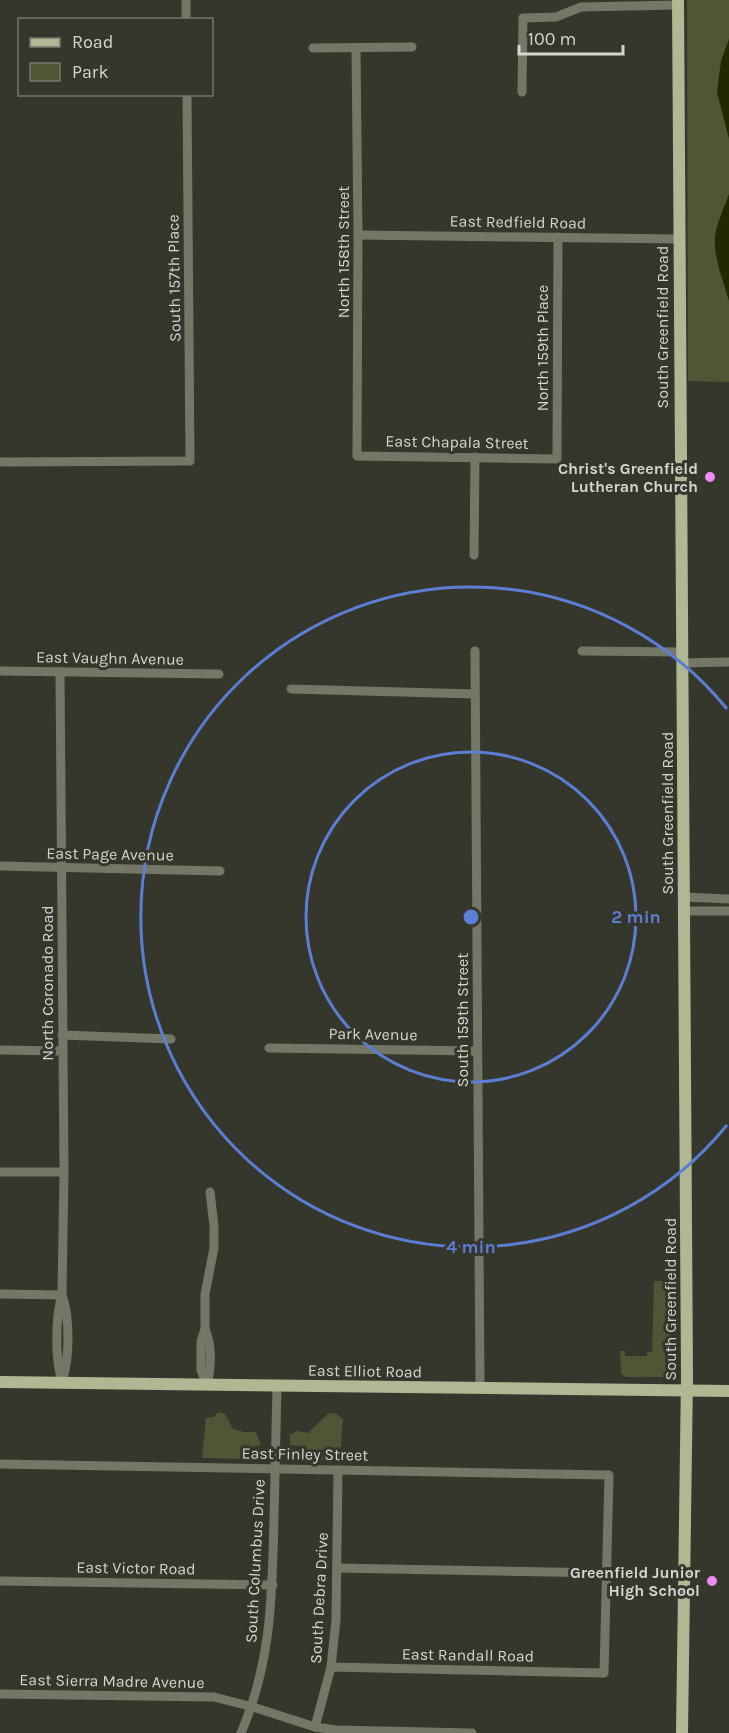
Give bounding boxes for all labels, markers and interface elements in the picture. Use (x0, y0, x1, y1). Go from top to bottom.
legend (18, 18, 213, 96)
scale bar (519, 18, 622, 56)
text: 100 m (528, 28, 576, 50)
text: Road (72, 31, 113, 53)
text: Park (72, 61, 109, 83)
street label: North 158th Street (334, 186, 353, 318)
street label: East Redfield Road (450, 211, 586, 233)
street label: South 157th Place (163, 214, 185, 342)
street label: South Greenfield Road (653, 246, 672, 408)
street label: North 159th Place (533, 285, 552, 411)
street label: East Chapala Street (385, 431, 529, 453)
place label: Christ's Greenfield Lutheran Church (558, 459, 698, 496)
marker: Christ's Greenfield Lutheran Church (703, 470, 717, 484)
street label: East Vaughn Avenue (36, 647, 184, 669)
street label: South Greenfield Road (658, 732, 677, 894)
street label: East Page Avenue (46, 843, 174, 865)
street label: North Coronado Road (38, 905, 57, 1061)
text: 2 min (611, 906, 661, 928)
centre of rings (461, 907, 481, 927)
street label: South 159th Street (453, 953, 472, 1087)
street label: Park Avenue (328, 1024, 418, 1044)
street label: South Greenfield Road (661, 1218, 680, 1380)
text: 4 min (446, 1236, 496, 1258)
street label: East Elliot Road (308, 1361, 422, 1381)
street label: East Finley Street (241, 1443, 369, 1465)
street label: South Columbus Drive (241, 1479, 269, 1643)
street label: South Debra Drive (306, 1532, 332, 1664)
street label: East Victor Road (76, 1557, 196, 1579)
place label: Greenfield Junior High School (570, 1563, 701, 1600)
marker: Greenfield Junior High School (705, 1574, 719, 1588)
street label: East Randall Road (402, 1644, 534, 1666)
street label: East Sierra Madre Avenue (19, 1670, 205, 1692)

